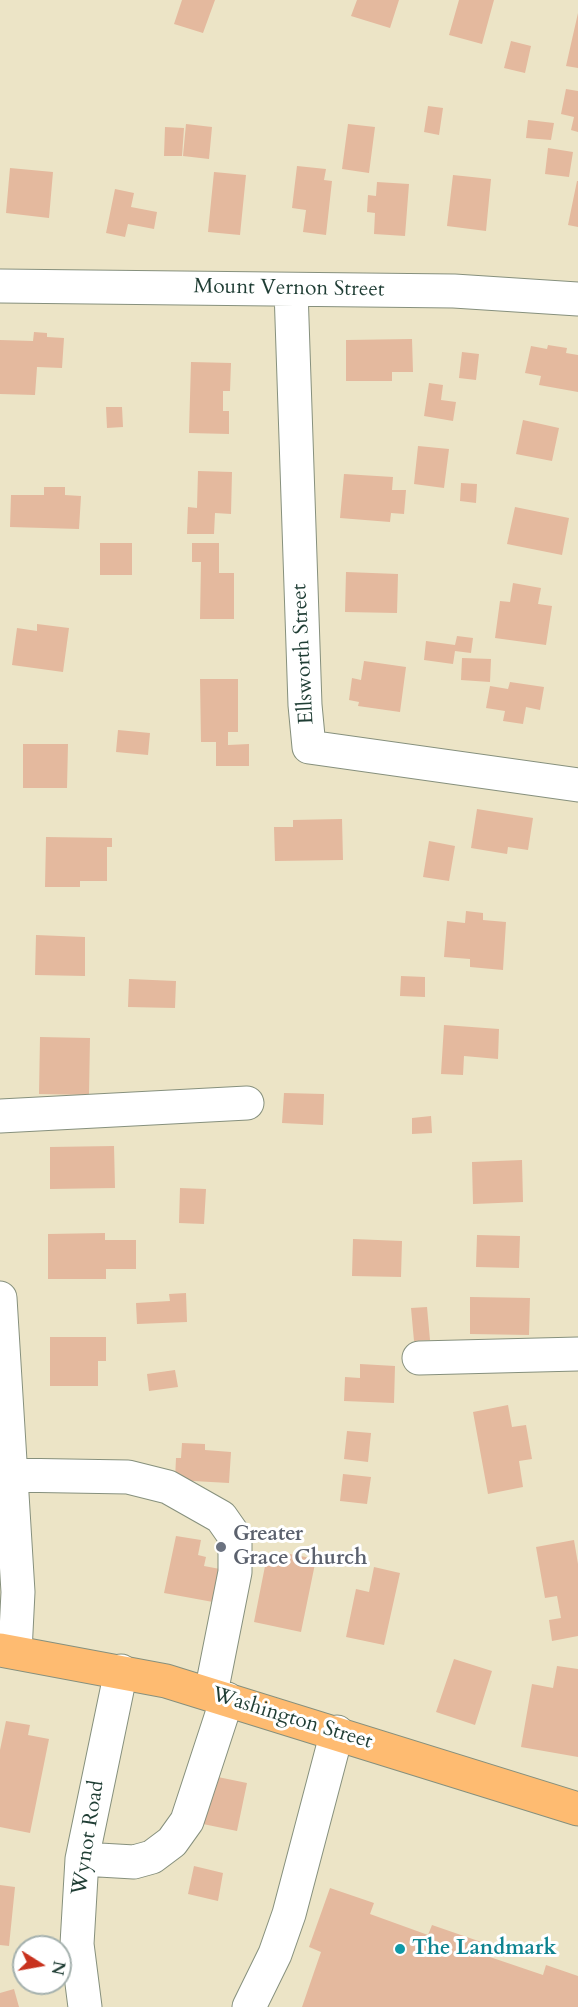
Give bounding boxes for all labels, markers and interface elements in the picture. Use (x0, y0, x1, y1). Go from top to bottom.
street label: Mount Vernon Street (193, 275, 385, 303)
street label: Ellsworth Street (288, 583, 320, 725)
place label: Greater Grace Church (233, 1522, 367, 1572)
marker: Greater Grace Church (214, 1540, 228, 1554)
street label: Washington Street (209, 1683, 375, 1755)
street label: Wynot Road (67, 1779, 111, 1897)
north arrow (12, 1935, 72, 1995)
place label: The Landmark (412, 1936, 557, 1962)
marker: The Landmark (393, 1942, 407, 1956)
text: N (46, 1959, 70, 1977)

